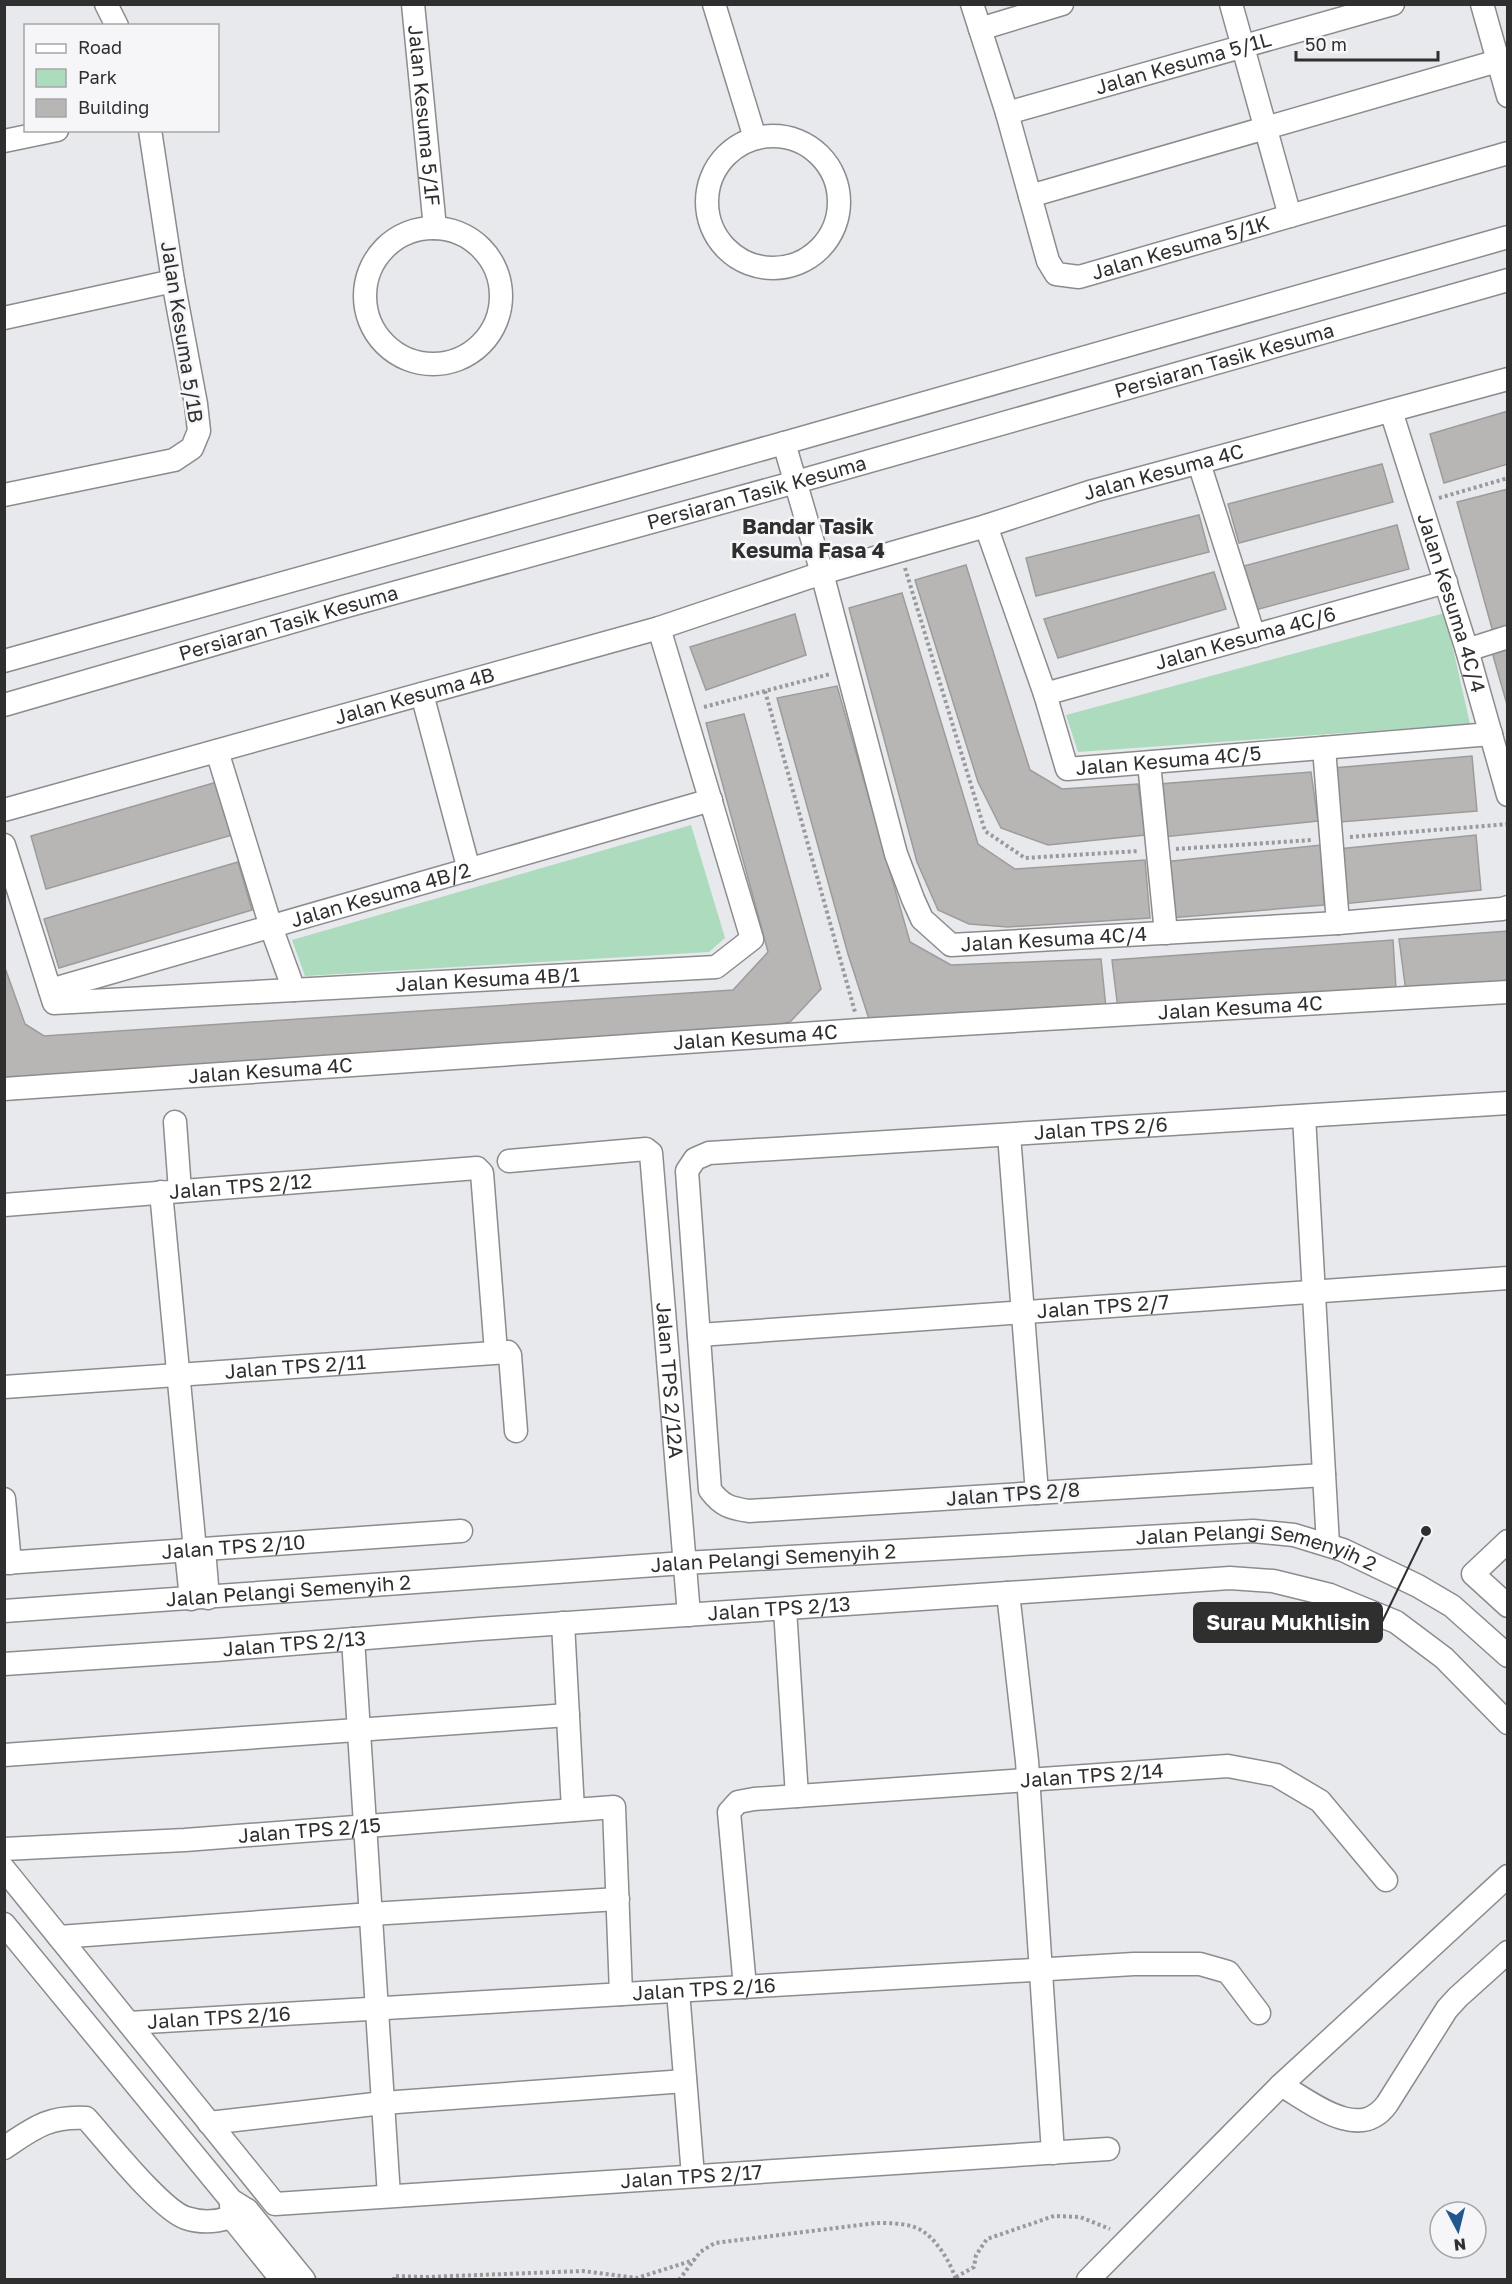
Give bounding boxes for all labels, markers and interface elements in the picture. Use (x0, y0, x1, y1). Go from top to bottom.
legend (24, 24, 219, 132)
street label: Jalan Kesuma 5/1F (404, 24, 446, 207)
scale bar (1296, 24, 1438, 62)
street label: Jalan Kesuma 5/1L (1092, 26, 1273, 99)
text: 50 m (1305, 33, 1347, 55)
text: Road (78, 36, 122, 58)
text: Park (78, 66, 117, 88)
text: Building (78, 96, 149, 118)
street label: Jalan Kesuma 5/1K (1088, 210, 1272, 284)
street label: Jalan Kesuma 5/1B (157, 239, 209, 424)
street label: Persiaran Tasik Kesuma (1112, 317, 1336, 402)
street label: Jalan Kesuma 4C (1080, 438, 1246, 504)
street label: Persiaran Tasik Kesuma (644, 450, 869, 534)
street label: Jalan Kesuma 4C/4 (1413, 510, 1491, 695)
district label: Bandar Tasik Kesuma Fasa 4 (731, 513, 885, 563)
street label: Persiaran Tasik Kesuma (176, 579, 400, 665)
street label: Jalan Kesuma 4C/6 (1152, 600, 1338, 674)
street label: Jalan Kesuma 4B (332, 661, 497, 729)
street label: Jalan Kesuma 4C/5 (1075, 740, 1262, 779)
street label: Jalan Kesuma 4B/2 (288, 857, 473, 931)
street label: Jalan Kesuma 4C/4 (960, 921, 1148, 955)
street label: Jalan Kesuma 4B/1 (395, 961, 580, 995)
street label: Jalan Kesuma 4C (1157, 990, 1323, 1024)
street label: Jalan Kesuma 4C (672, 1019, 838, 1054)
street label: Jalan Kesuma 4C (187, 1052, 353, 1087)
street label: Jalan TPS 2/6 (1033, 1111, 1168, 1144)
street label: Jalan TPS 2/12 (168, 1168, 313, 1203)
street label: Jalan TPS 2/7 (1036, 1289, 1170, 1322)
street label: Jalan TPS 2/12A (652, 1301, 689, 1459)
street label: Jalan TPS 2/11 (224, 1349, 367, 1383)
street label: Jalan TPS 2/8 (945, 1476, 1081, 1510)
street label: Jalan Pelangi Semenyih 2 (1135, 1518, 1381, 1575)
street label: Jalan TPS 2/10 (161, 1529, 306, 1563)
street label: Jalan Pelangi Semenyih 2 (650, 1538, 897, 1576)
street label: Jalan Pelangi Semenyih 2 (165, 1569, 412, 1611)
street label: Jalan TPS 2/13 (707, 1591, 851, 1624)
callout: Surau Mukhlisin (1194, 1603, 1382, 1642)
text: Surau Mukhlisin (1206, 1609, 1370, 1635)
street label: Jalan TPS 2/13 (222, 1625, 367, 1660)
street label: Jalan TPS 2/14 (1019, 1758, 1164, 1791)
street label: Jalan TPS 2/15 (237, 1812, 382, 1847)
street label: Jalan TPS 2/16 (631, 1972, 776, 2004)
street label: Jalan TPS 2/16 (146, 2001, 291, 2033)
street label: Jalan TPS 2/17 (619, 2159, 763, 2192)
north arrow (1428, 2200, 1488, 2260)
text: N (1453, 2234, 1467, 2256)

